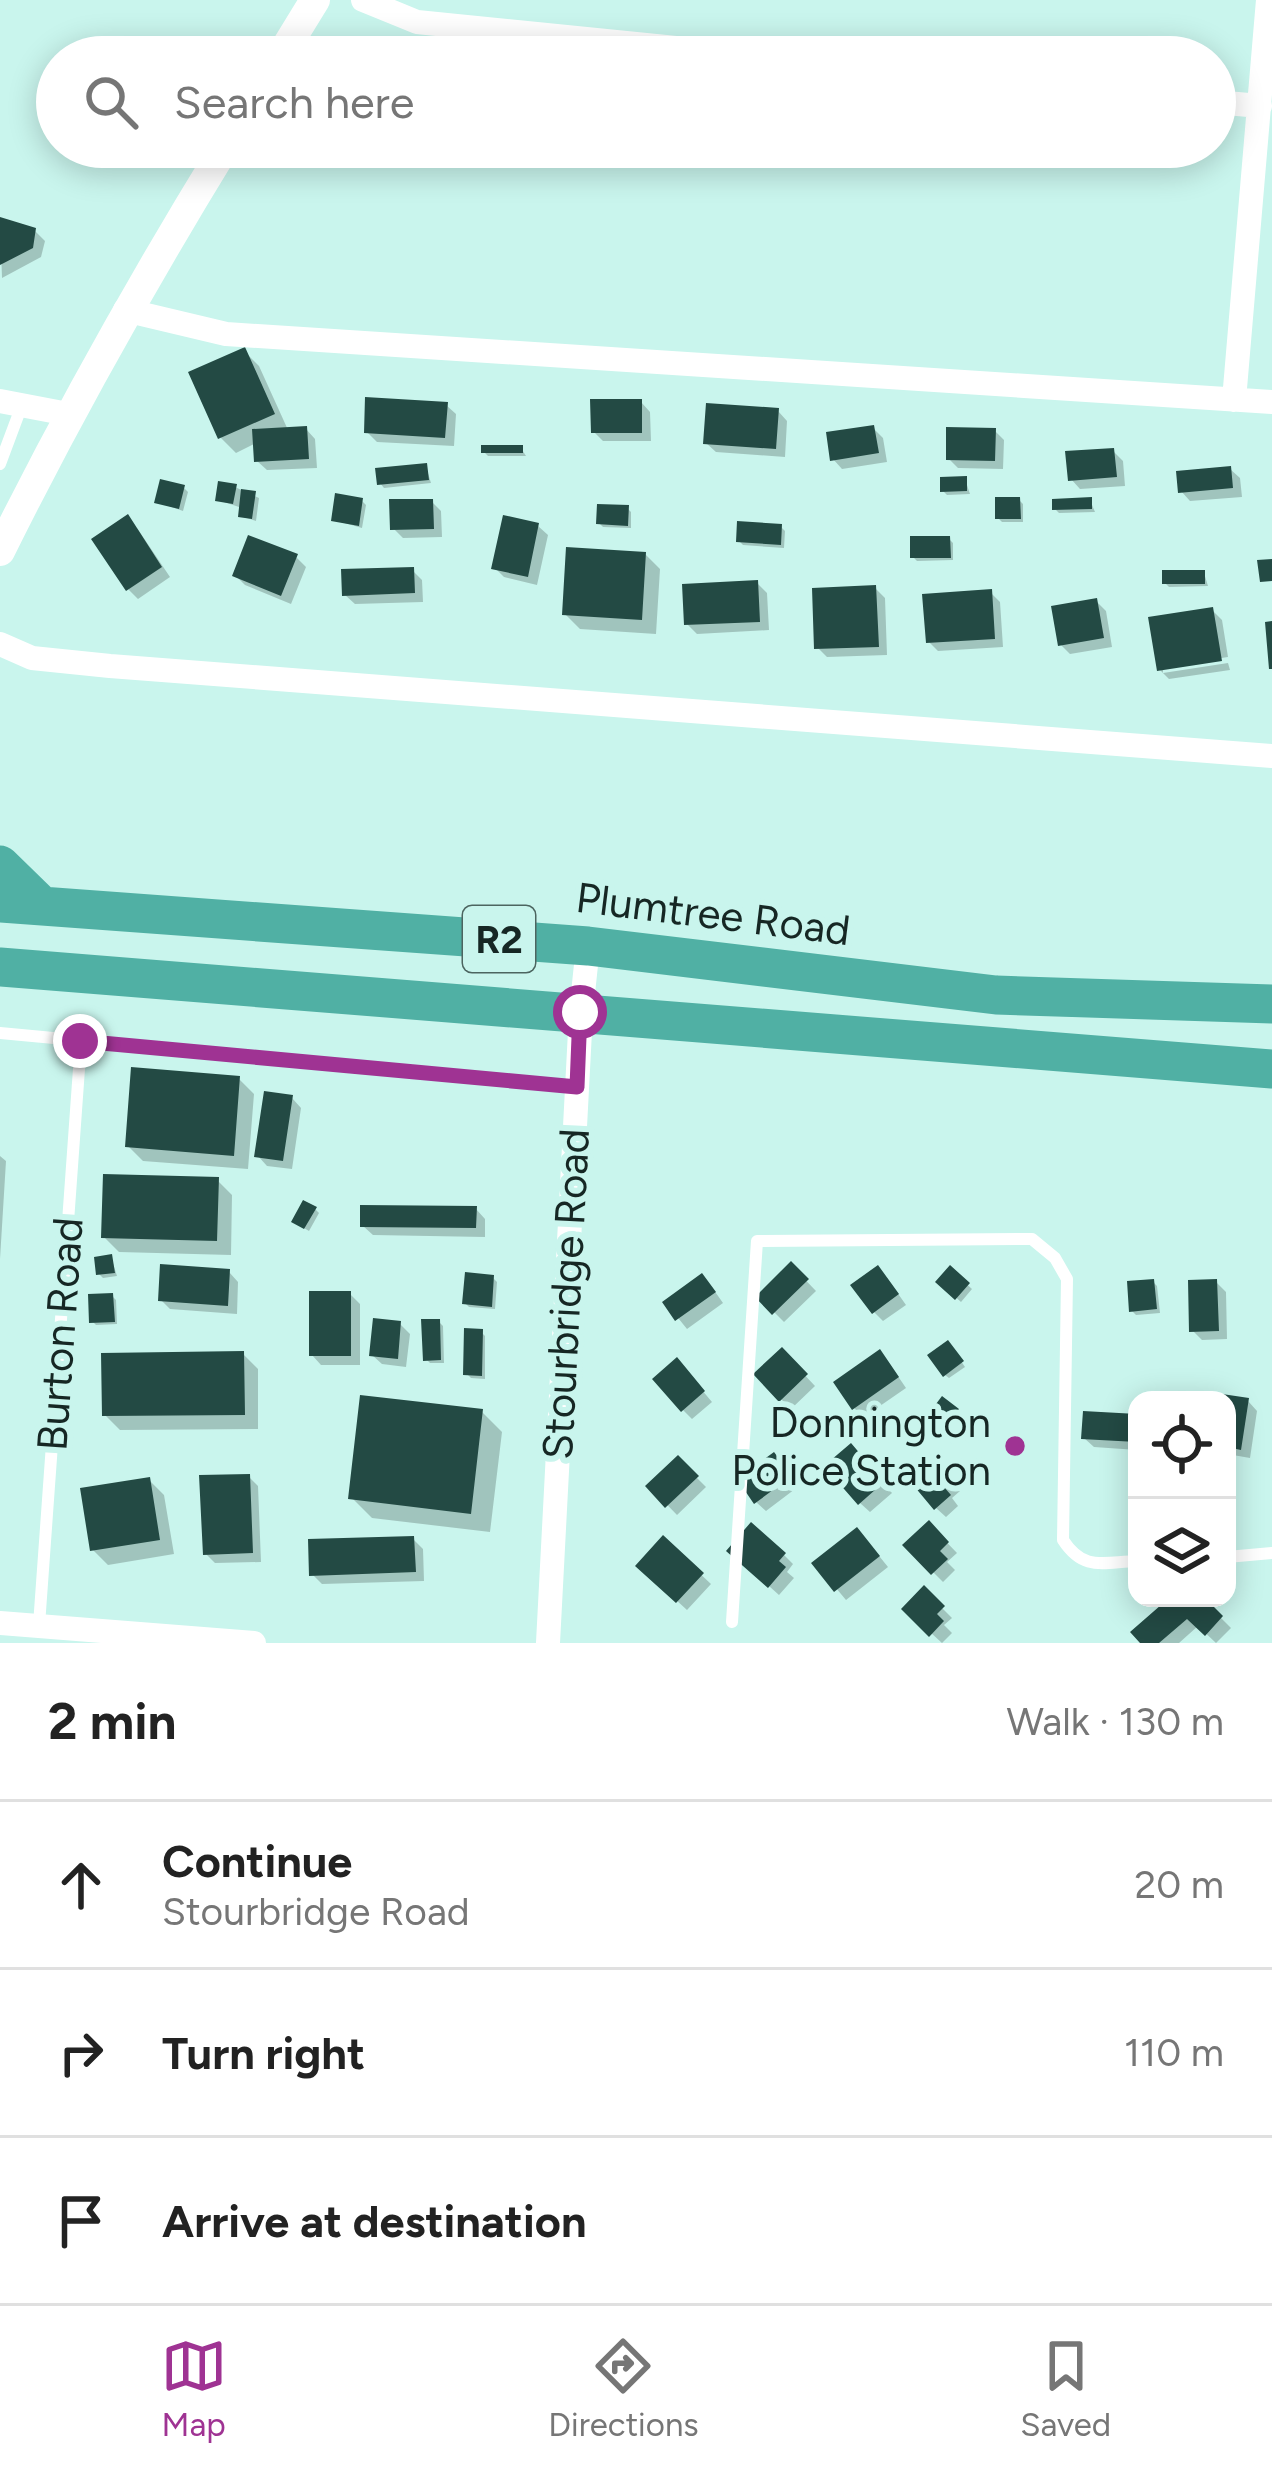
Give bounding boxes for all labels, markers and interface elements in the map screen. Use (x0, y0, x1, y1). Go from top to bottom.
search box (36, 36, 1236, 168)
icon: search (78, 69, 144, 135)
text: Search here (174, 75, 414, 129)
street label: Plumtree Road (573, 872, 853, 956)
road number: R2 (463, 906, 535, 972)
route start (553, 985, 607, 1039)
route end (53, 1014, 107, 1068)
street label: Stourbridge Road (532, 1127, 600, 1461)
street label: Burton Road (26, 1216, 94, 1452)
map controls (1128, 1391, 1236, 1607)
button: locate (1128, 1391, 1236, 1499)
place label: Donnington Police Station (731, 1397, 991, 1496)
marker: Donnington Police Station (1002, 1433, 1028, 1459)
button: layers (1128, 1499, 1236, 1607)
text: 2 min (48, 1691, 176, 1752)
text: Walk · 130 m (1006, 1698, 1224, 1745)
text: Continue (162, 1834, 352, 1888)
icon: ahead (48, 1852, 114, 1918)
text: 20 m (1134, 1861, 1224, 1908)
text: Stourbridge Road (162, 1888, 470, 1935)
icon: right (48, 2020, 114, 2086)
text: Turn right (162, 2026, 365, 2080)
text: 110 m (1124, 2029, 1224, 2076)
icon: arrive (48, 2188, 114, 2254)
text: Arrive at destination (162, 2194, 586, 2248)
tab: Map (161, 2333, 227, 2444)
tab: Directions (548, 2333, 699, 2444)
tab: Saved (1020, 2333, 1111, 2444)

